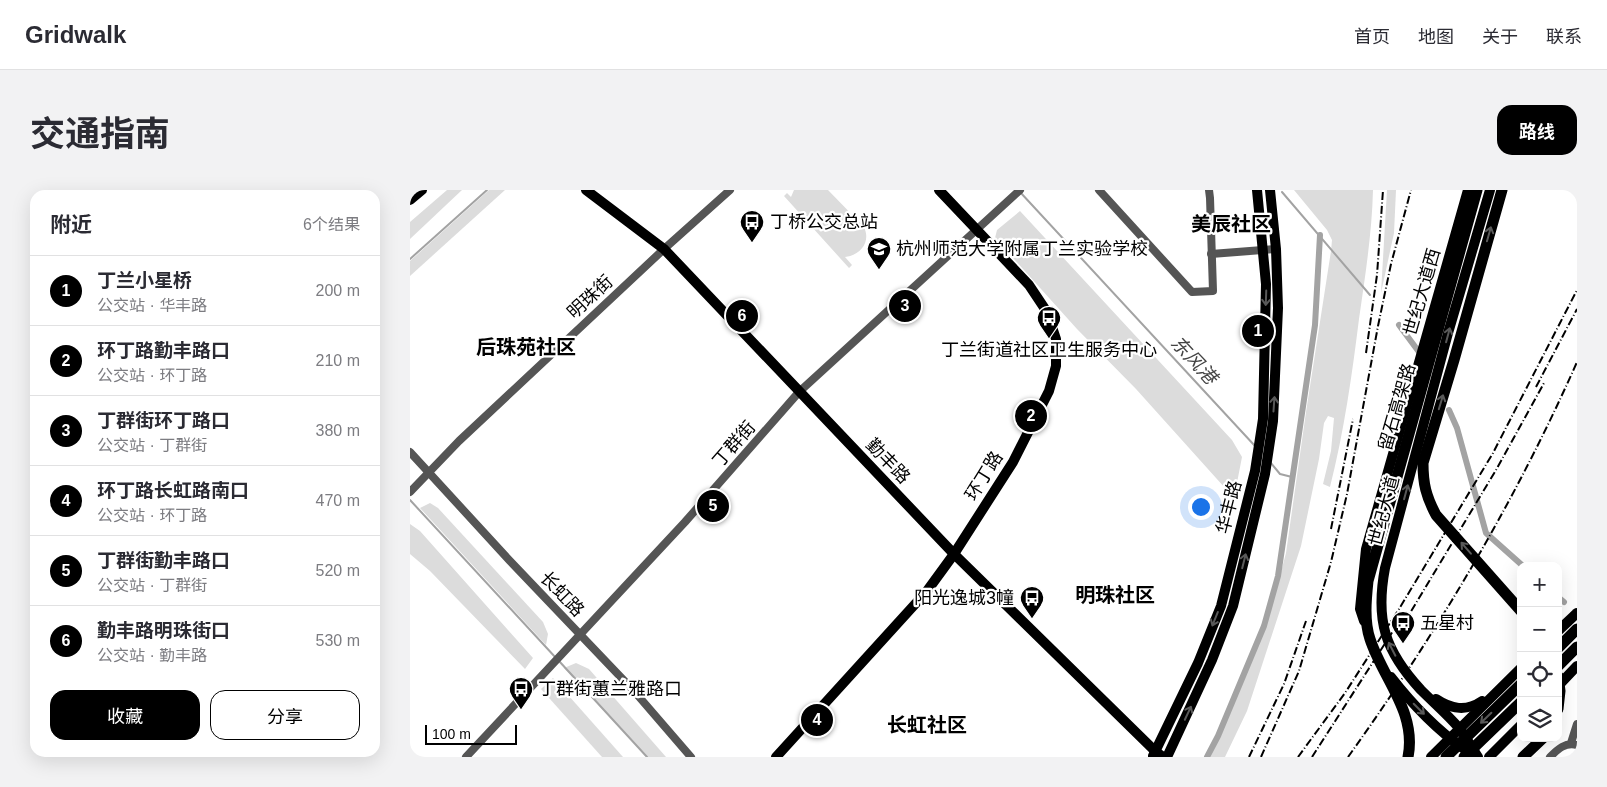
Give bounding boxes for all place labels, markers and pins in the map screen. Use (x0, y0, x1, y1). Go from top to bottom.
bus stop icon: 丁桥公交总站 (739, 209, 765, 243)
place label: 丁桥公交总站 (770, 212, 878, 232)
school or university icon: 杭州师范大学附属丁兰实验学校 (866, 236, 892, 270)
place label: 杭州师范大学附属丁兰实验学校 (896, 239, 1148, 259)
pin: 3 (889, 287, 921, 325)
pin: 6 (726, 297, 758, 335)
bus stop icon: 丁兰街道社区卫生服务中心 (1036, 305, 1062, 339)
pin: 1 (1242, 312, 1274, 350)
place label: 丁兰街道社区卫生服务中心 (941, 340, 1157, 360)
pin: 2 (1015, 397, 1047, 435)
pin: 5 (697, 487, 729, 525)
bus stop icon: 阳光逸城3幢 (1019, 585, 1045, 619)
place label: 阳光逸城3幢 (914, 588, 1014, 608)
bus stop icon: 五星村 (1390, 610, 1416, 644)
place label: 五星村 (1420, 613, 1474, 633)
bus stop icon: 丁群街蕙兰雅路口 (508, 676, 534, 710)
place label: 丁群街蕙兰雅路口 (538, 679, 682, 699)
pin: 4 (801, 701, 833, 739)

